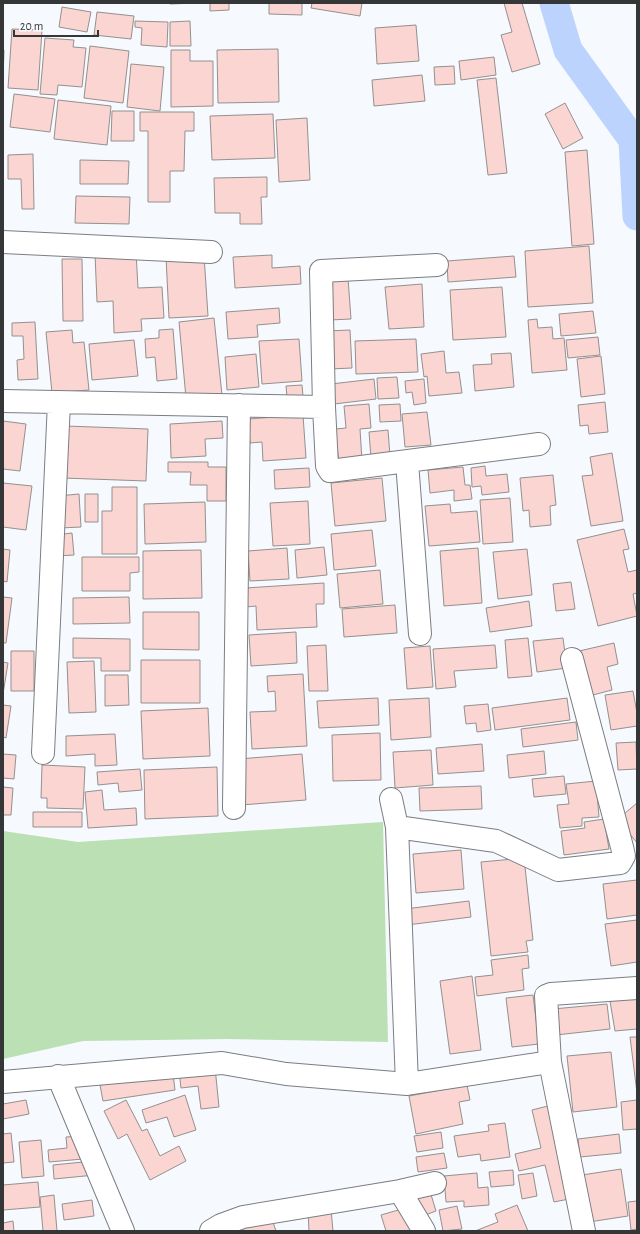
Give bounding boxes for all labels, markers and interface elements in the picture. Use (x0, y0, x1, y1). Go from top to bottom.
scale bar (14, 12, 98, 38)
text: 20 m (20, 20, 43, 32)

